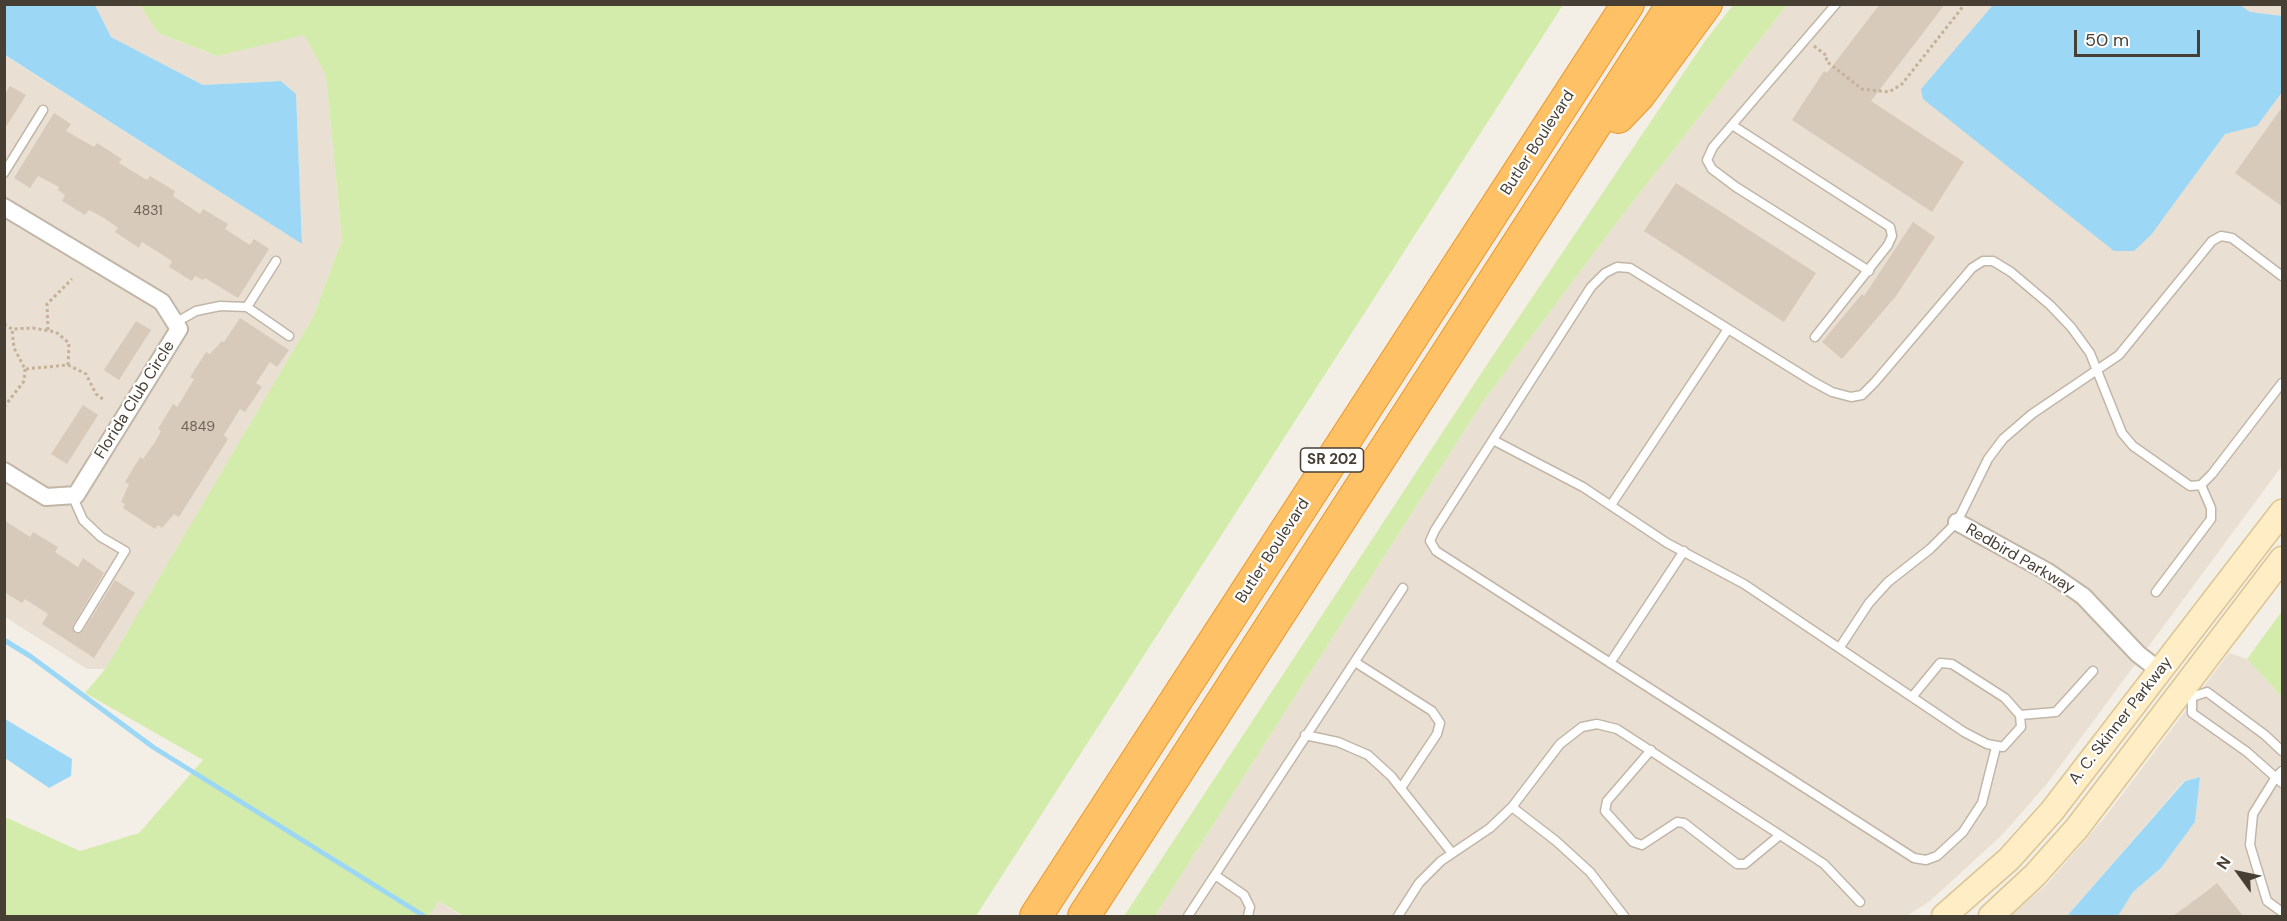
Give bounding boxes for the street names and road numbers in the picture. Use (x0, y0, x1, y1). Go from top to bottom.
street label: Butler Boulevard (1497, 87, 1579, 199)
street label: Florida Club Circle (91, 337, 179, 463)
road number: SR 202 (1300, 448, 1364, 472)
street label: Butler Boulevard (1232, 495, 1314, 607)
street label: Redbird Parkway (1962, 520, 2078, 598)
street label: A. C. Skinner Parkway (2065, 653, 2177, 789)

